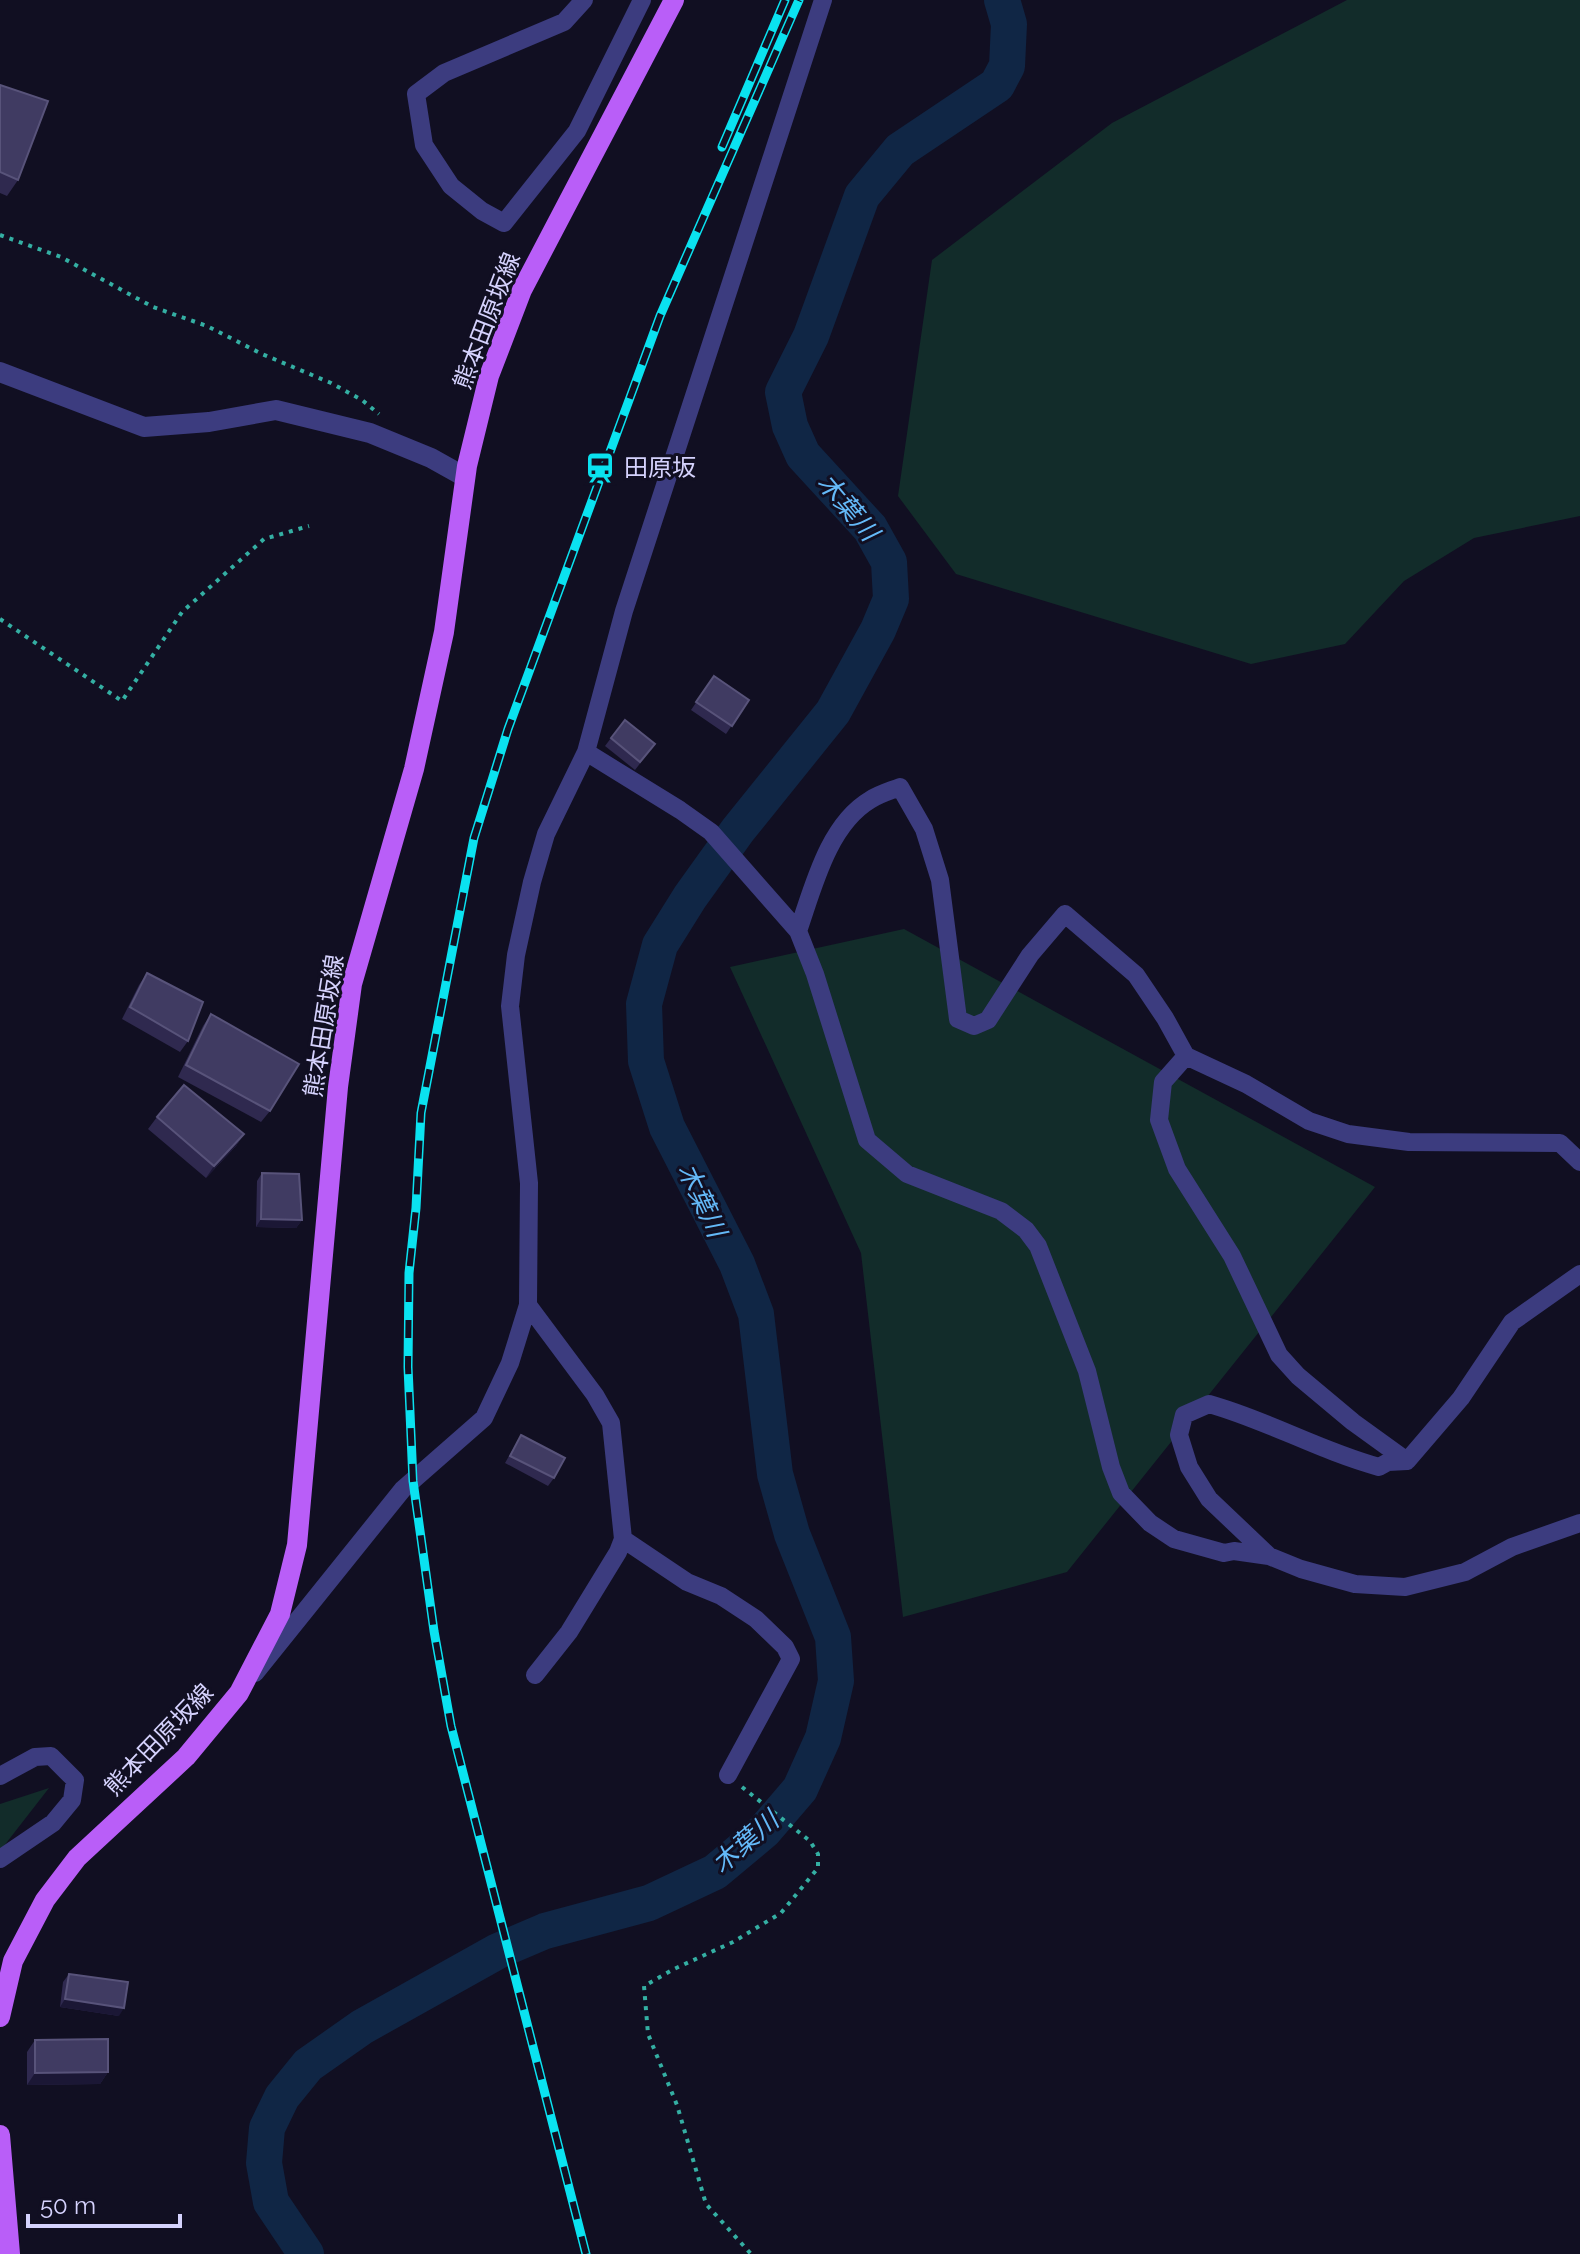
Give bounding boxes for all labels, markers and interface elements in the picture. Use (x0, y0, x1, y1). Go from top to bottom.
street label: 熊本田原坂線 (447, 248, 526, 393)
station icon: 田原坂 (583, 451, 617, 485)
place label: 田原坂 (624, 453, 696, 482)
water label: 木葉川 (811, 467, 886, 549)
street label: 熊本田原坂線 (298, 953, 349, 1099)
water label: 木葉川 (672, 1158, 733, 1244)
street label: 熊本田原坂線 (98, 1678, 219, 1802)
water label: 木葉川 (706, 1803, 787, 1879)
scale bar (28, 2178, 180, 2228)
text: 50 m (40, 2191, 96, 2220)

